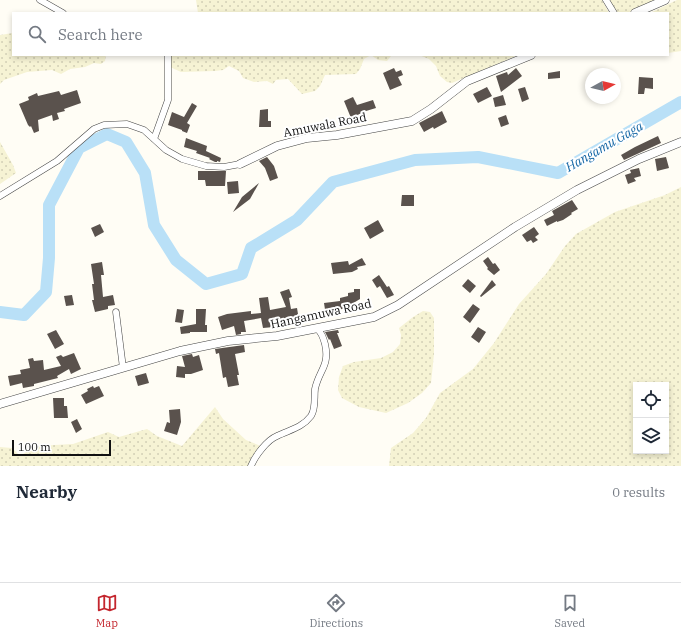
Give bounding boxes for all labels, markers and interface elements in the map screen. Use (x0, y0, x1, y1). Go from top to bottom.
search box (12, 12, 669, 56)
icon: search (26, 23, 48, 45)
text: Search here (58, 25, 143, 44)
north arrow (585, 68, 621, 104)
street label: Amuwala Road (282, 109, 368, 140)
water label: Hangamu Gaga (561, 117, 646, 176)
street label: Hangamuwa Road (269, 295, 373, 332)
map controls (633, 382, 669, 454)
button: locate (633, 382, 669, 418)
button: layers (633, 418, 669, 454)
scale bar (12, 438, 111, 457)
text: 100 m (18, 440, 51, 454)
text: Nearby (16, 481, 77, 503)
text: 0 results (612, 484, 665, 501)
tab: Map (96, 592, 118, 630)
tab: Directions (309, 592, 363, 630)
tab: Saved (554, 592, 585, 630)

